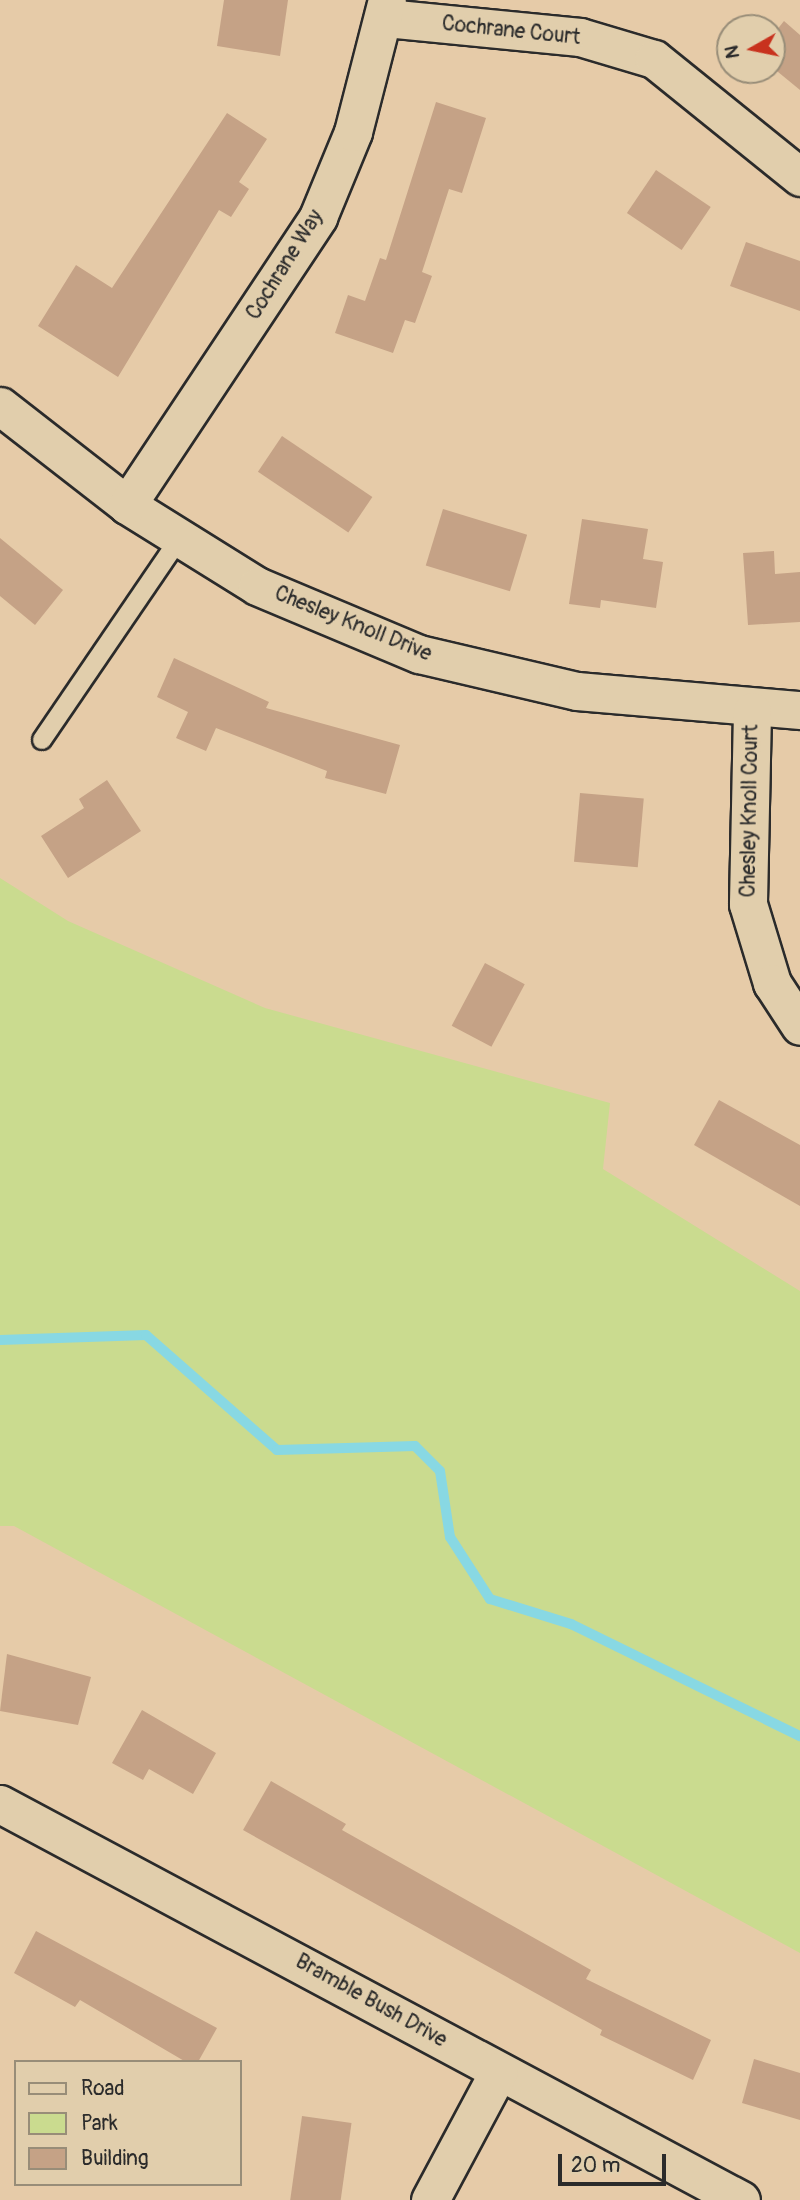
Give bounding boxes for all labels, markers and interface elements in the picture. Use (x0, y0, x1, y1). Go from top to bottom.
street label: Cochrane Court (441, 11, 581, 51)
north arrow (716, 14, 786, 84)
text: N (719, 44, 745, 60)
street label: Cochrane Way (241, 205, 329, 325)
street label: Chesley Knoll Drive (271, 581, 435, 667)
street label: Chesley Knoll Court (736, 724, 764, 898)
street label: Bramble Bush Drive (291, 1949, 451, 2053)
legend (14, 2060, 242, 2186)
text: Road (81, 2075, 125, 2102)
text: Park (81, 2110, 118, 2137)
scale bar (562, 2140, 670, 2184)
text: Building (81, 2145, 148, 2172)
text: 20 m (571, 2152, 620, 2179)

